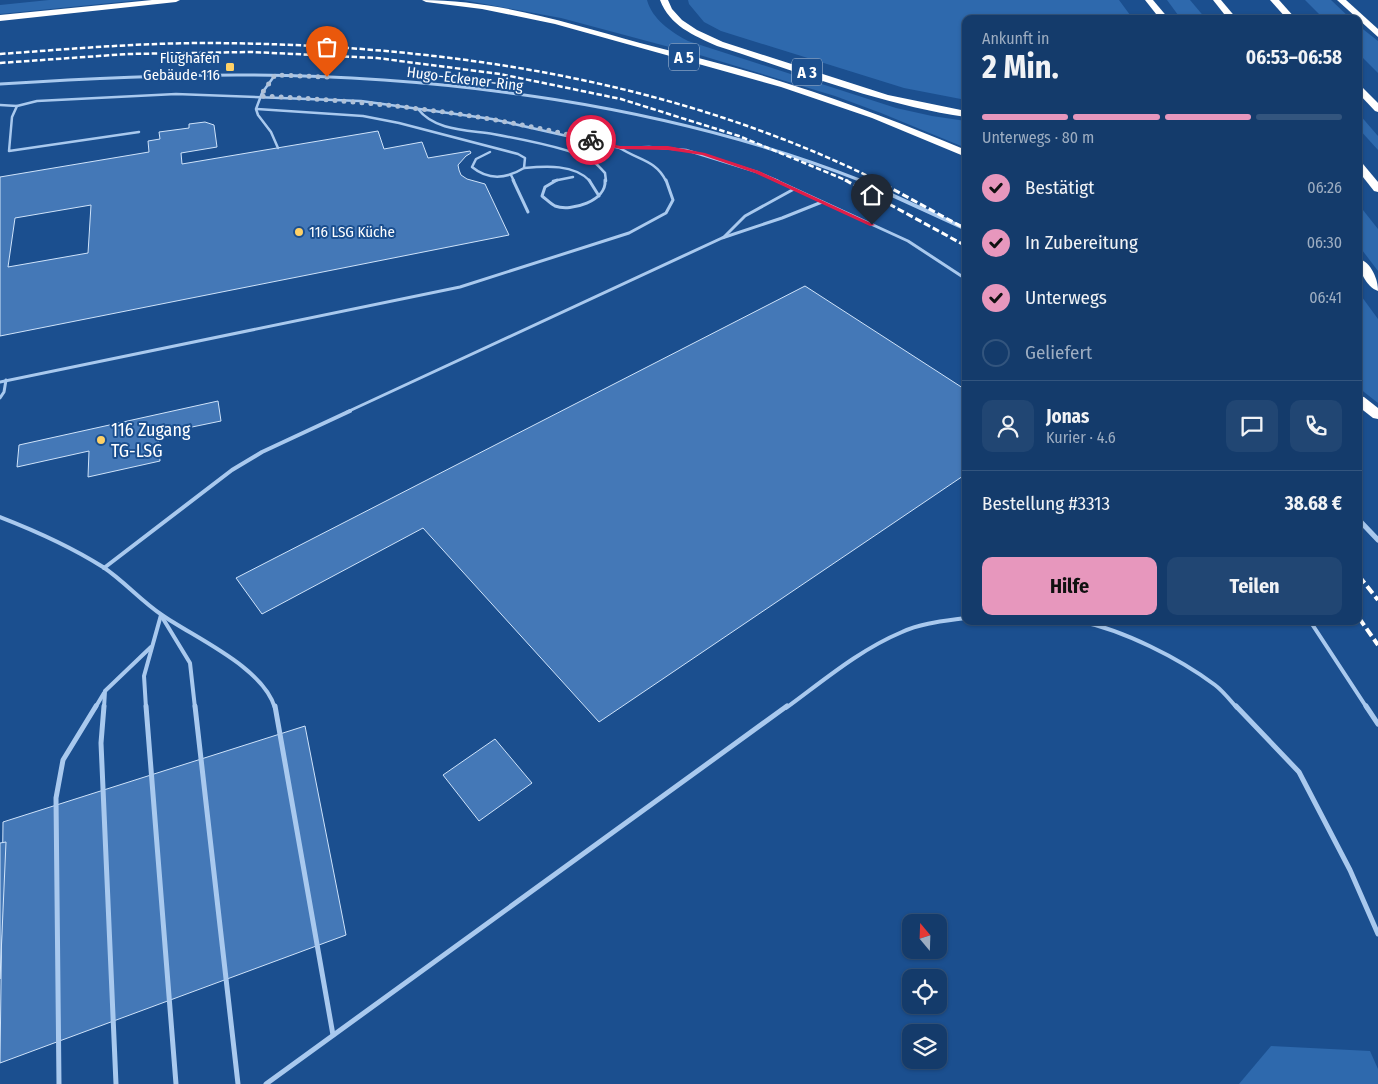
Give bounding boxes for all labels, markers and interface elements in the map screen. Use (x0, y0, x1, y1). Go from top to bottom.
pin (306, 26, 348, 77)
text: Ankunft in (982, 29, 1049, 48)
icon: bag (313, 33, 341, 61)
road number: A 5 (669, 44, 699, 70)
text: 06:53–06:58 (1246, 46, 1342, 69)
text: 2 Min. (982, 48, 1059, 86)
place label: Flughafen Gebäude 116 (143, 49, 220, 84)
road number: A 3 (792, 58, 822, 86)
marker: Flughafen Gebäude 116 (224, 61, 236, 73)
street label: Hugo-Eckener-Ring (406, 63, 524, 95)
courier (566, 115, 616, 165)
icon: bike (577, 126, 605, 154)
text: Unterwegs · 80 m (982, 128, 1094, 147)
pin (851, 174, 893, 225)
icon: check (982, 174, 1010, 202)
text: Bestätigt (1025, 176, 1094, 199)
text: 06:26 (1307, 178, 1342, 197)
icon: home (858, 181, 886, 209)
place label: 116 LSG Küche (309, 223, 395, 241)
marker: 116 LSG Küche (293, 226, 305, 238)
icon: check (982, 229, 1010, 257)
text: In Zubereitung (1025, 231, 1138, 254)
text: 06:30 (1307, 233, 1342, 252)
icon: check (982, 284, 1010, 312)
text: Unterwegs (1025, 286, 1107, 309)
text: 06:41 (1309, 288, 1342, 307)
text: Geliefert (1025, 341, 1092, 364)
button: person (982, 400, 1034, 452)
button: chat (1226, 400, 1278, 452)
button: phone (1290, 400, 1342, 452)
text: Jonas (1046, 405, 1089, 428)
place label: 116 Zugang TG-LSG (111, 419, 191, 462)
text: Kurier · 4.6 (1046, 428, 1116, 447)
marker: 116 Zugang TG-LSG (95, 434, 107, 446)
text: Bestellung #3313 (982, 492, 1110, 515)
text: 38.68 € (1285, 492, 1342, 515)
button: Hilfe (982, 557, 1157, 615)
button: Teilen (1167, 557, 1342, 615)
north arrow (902, 914, 948, 959)
map controls (902, 914, 947, 1069)
button: locate (902, 969, 947, 1014)
button: layers (902, 1024, 947, 1069)

